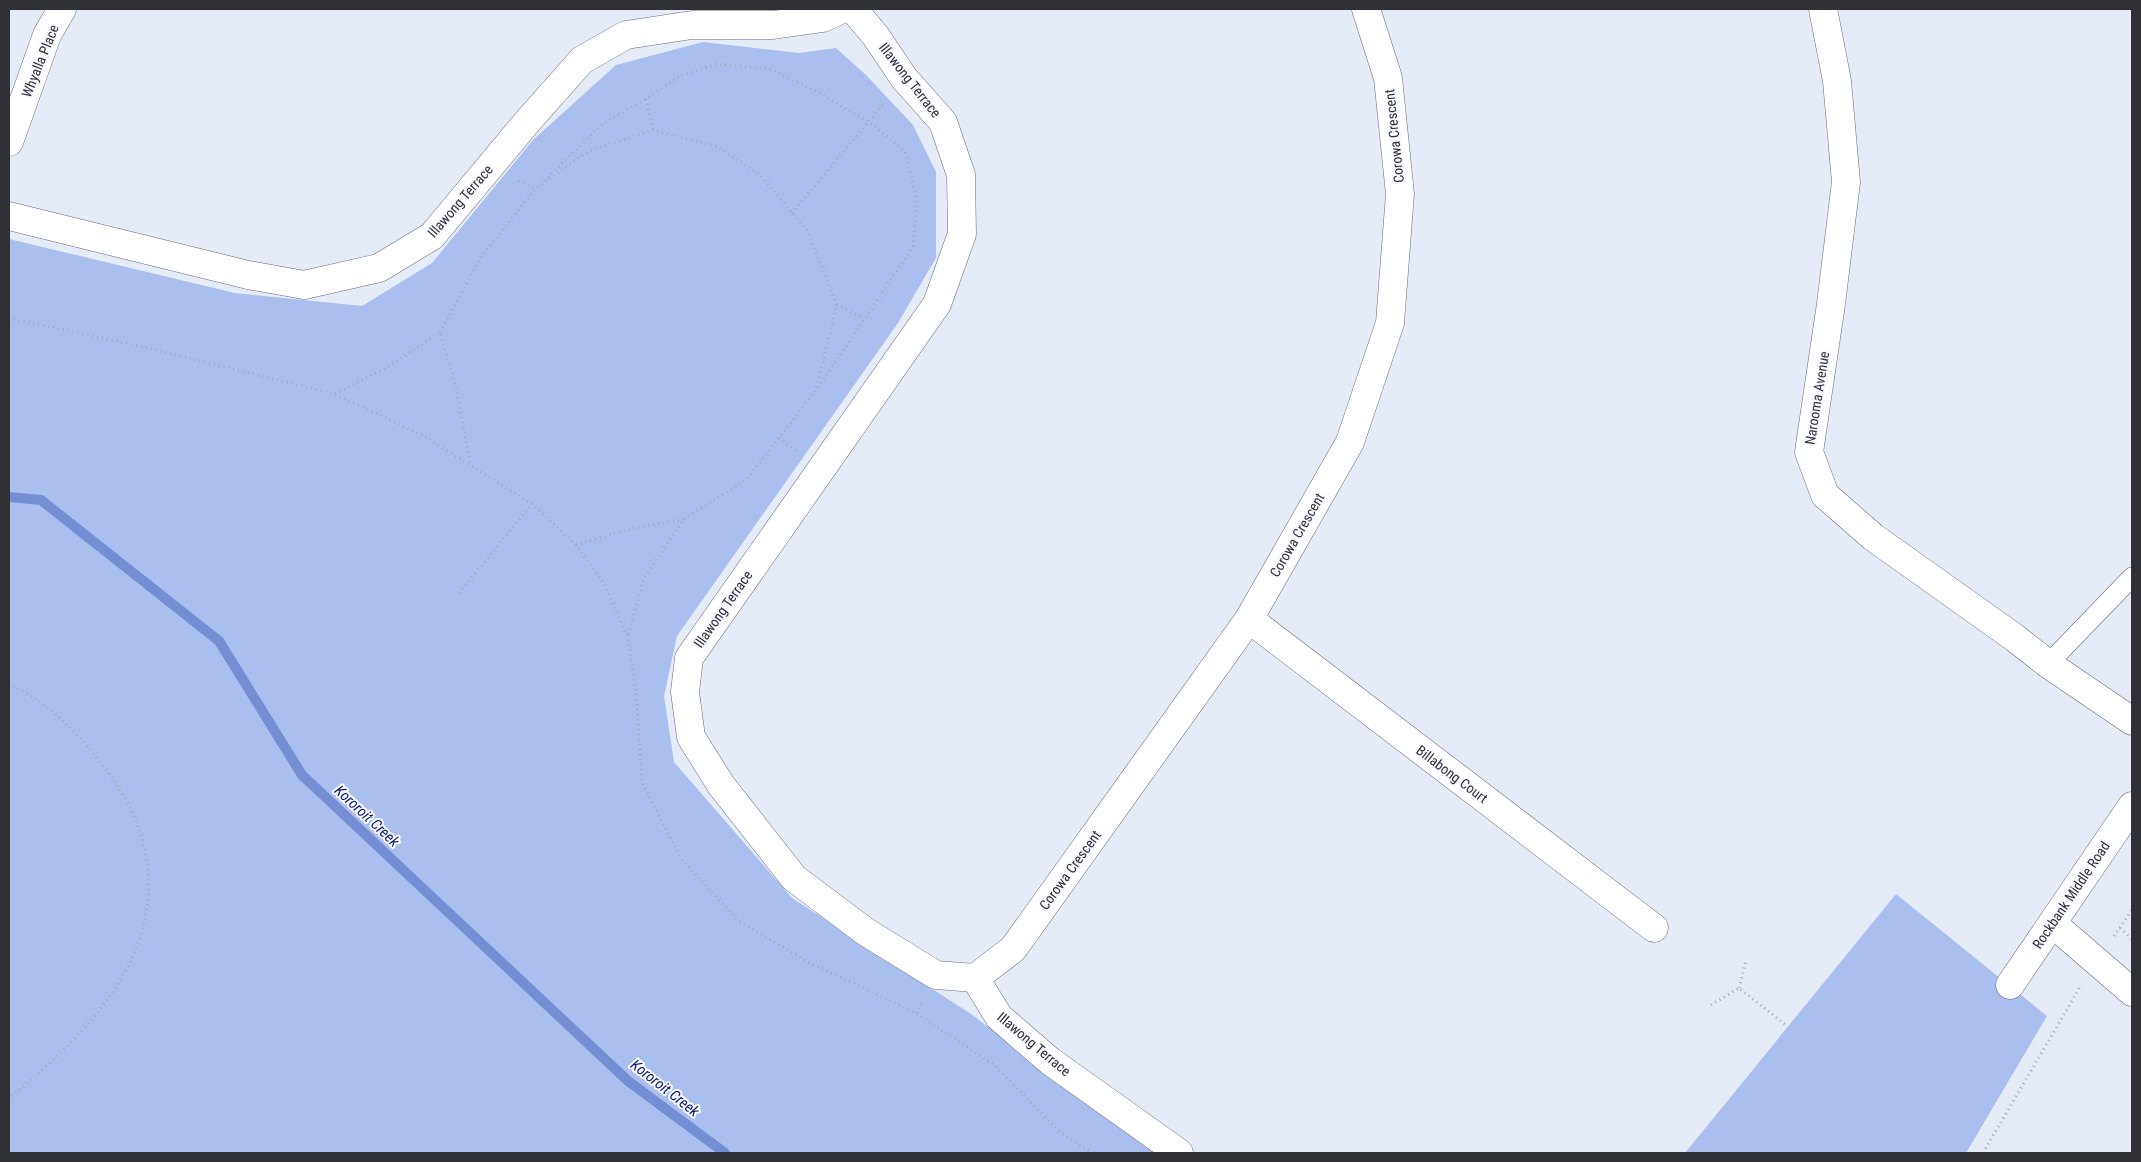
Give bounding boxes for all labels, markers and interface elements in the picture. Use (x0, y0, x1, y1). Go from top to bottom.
street label: Whyalla Place (18, 22, 62, 100)
street label: Illawong Terrace (876, 39, 944, 121)
street label: Corowa Crescent (1381, 88, 1407, 184)
street label: Illawong Terrace (424, 161, 496, 240)
street label: Narooma Avenue (1802, 350, 1832, 446)
street label: Corowa Crescent (1267, 490, 1327, 580)
street label: Illawong Terrace (690, 567, 756, 651)
street label: Billabong Court (1413, 742, 1491, 806)
water label: Kororoit Creek (331, 781, 403, 851)
street label: Corowa Crescent (1036, 827, 1104, 913)
street label: Rockbank Middle Road (2029, 838, 2113, 952)
street label: Illawong Terrace (994, 1009, 1074, 1080)
water label: Kororoit Creek (627, 1056, 703, 1121)

